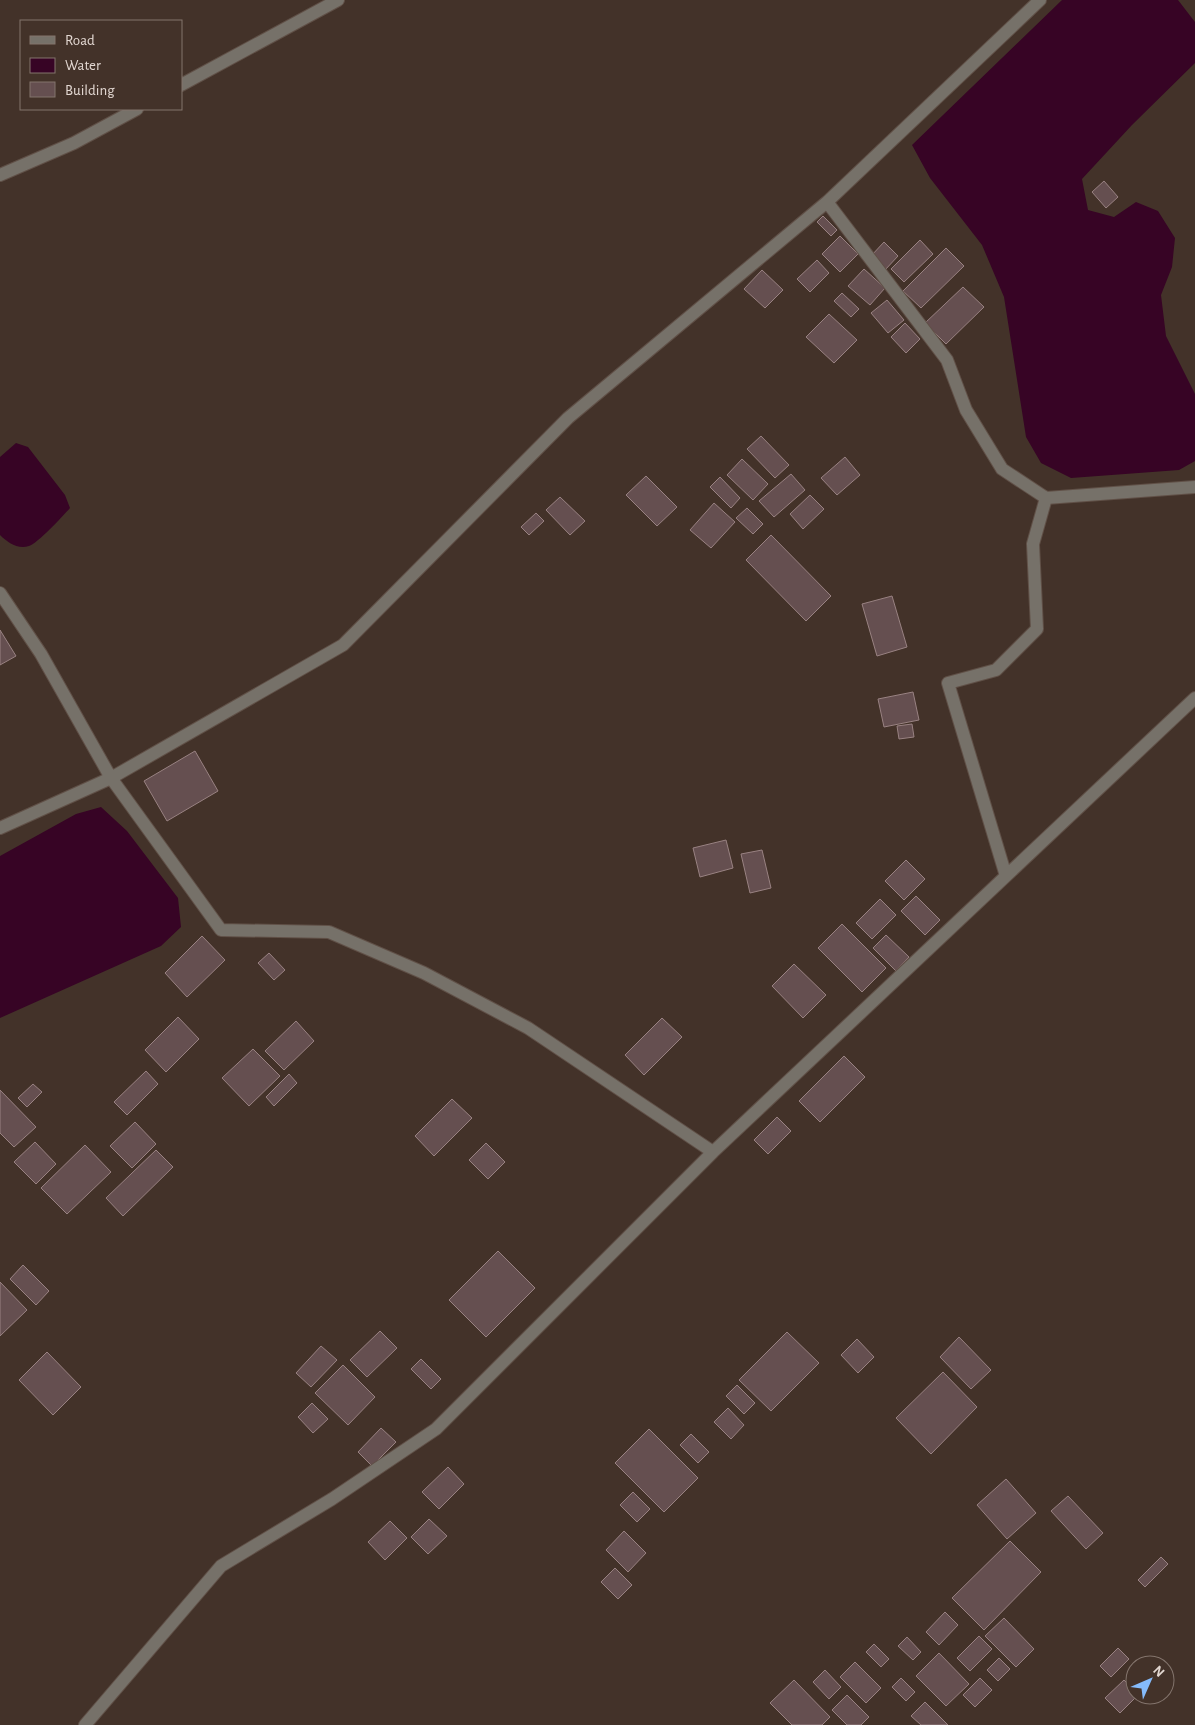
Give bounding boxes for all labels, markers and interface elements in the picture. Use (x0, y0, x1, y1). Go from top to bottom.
legend (20, 20, 182, 110)
text: Road (65, 33, 95, 48)
text: Water (65, 58, 101, 73)
text: Building (65, 83, 115, 98)
north arrow (1125, 1655, 1175, 1705)
text: N (1150, 1663, 1167, 1680)

